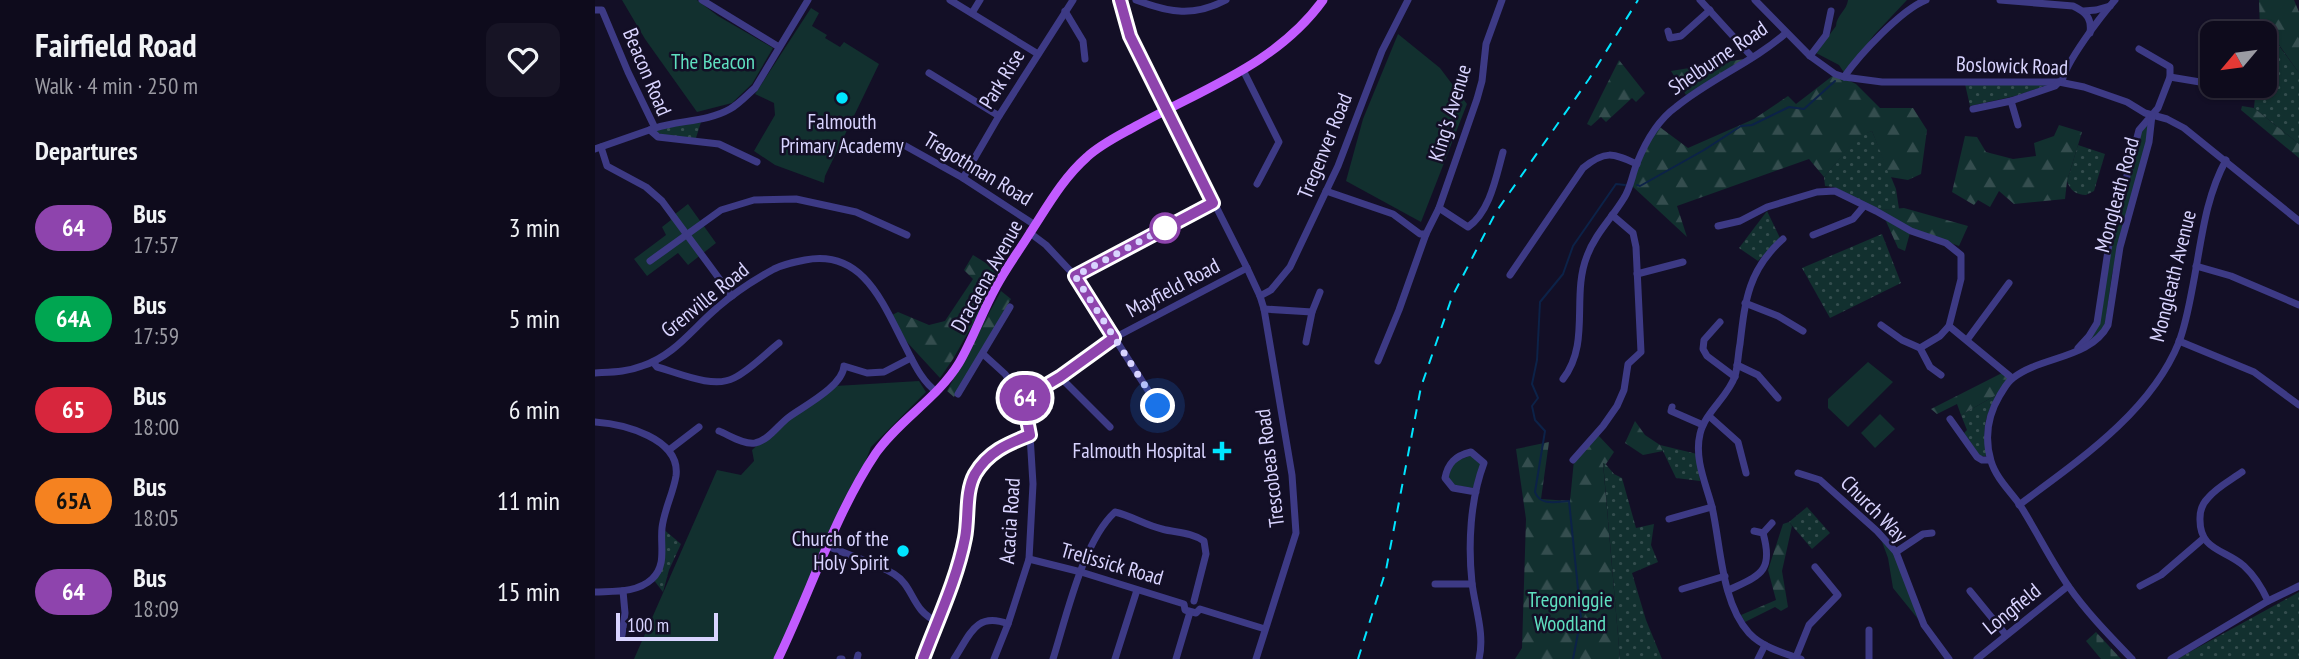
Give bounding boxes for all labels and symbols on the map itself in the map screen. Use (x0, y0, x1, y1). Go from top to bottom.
street label: Shelburne Road (1663, 15, 1773, 101)
north arrow (2200, 21, 2277, 98)
street label: Beacon Road (617, 24, 678, 120)
street label: Park Rise (973, 44, 1030, 114)
park label: The Beacon (671, 48, 755, 75)
street label: Boslowick Road (1955, 50, 2069, 81)
street label: King's Avenue (1422, 61, 1477, 165)
street label: Tregenver Road (1291, 89, 1358, 203)
marker: Falmouth Primary Academy (834, 90, 850, 106)
place label: Falmouth Primary Academy (780, 108, 904, 159)
street label: Tregothnan Road (919, 126, 1038, 212)
street label: Mongleath Road (2088, 134, 2145, 255)
street label: Mongleath Avenue (2143, 207, 2202, 345)
unlabelled marker (1150, 213, 1180, 243)
street label: Dracaena Avenue (945, 215, 1029, 337)
street label: Mayfield Road (1121, 252, 1224, 323)
street label: Grenville Road (655, 256, 754, 343)
line badge: 64 (993, 375, 1057, 421)
your location (1140, 388, 1175, 423)
street label: Trescobeas Road (1249, 407, 1290, 529)
place label: Falmouth Hospital (1073, 437, 1206, 464)
marker: Falmouth Hospital (1212, 441, 1232, 461)
street label: Church Way (1835, 469, 1914, 548)
street label: Acacia Road (993, 477, 1026, 565)
place label: Church of the Holy Spirit (792, 525, 889, 576)
street label: Trelissick Road (1058, 536, 1167, 591)
marker: Church of the Holy Spirit (895, 543, 911, 559)
street label: Longfield (1977, 577, 2046, 640)
park label: Tregoniggie Woodland (1527, 586, 1613, 637)
scale bar (616, 610, 717, 642)

